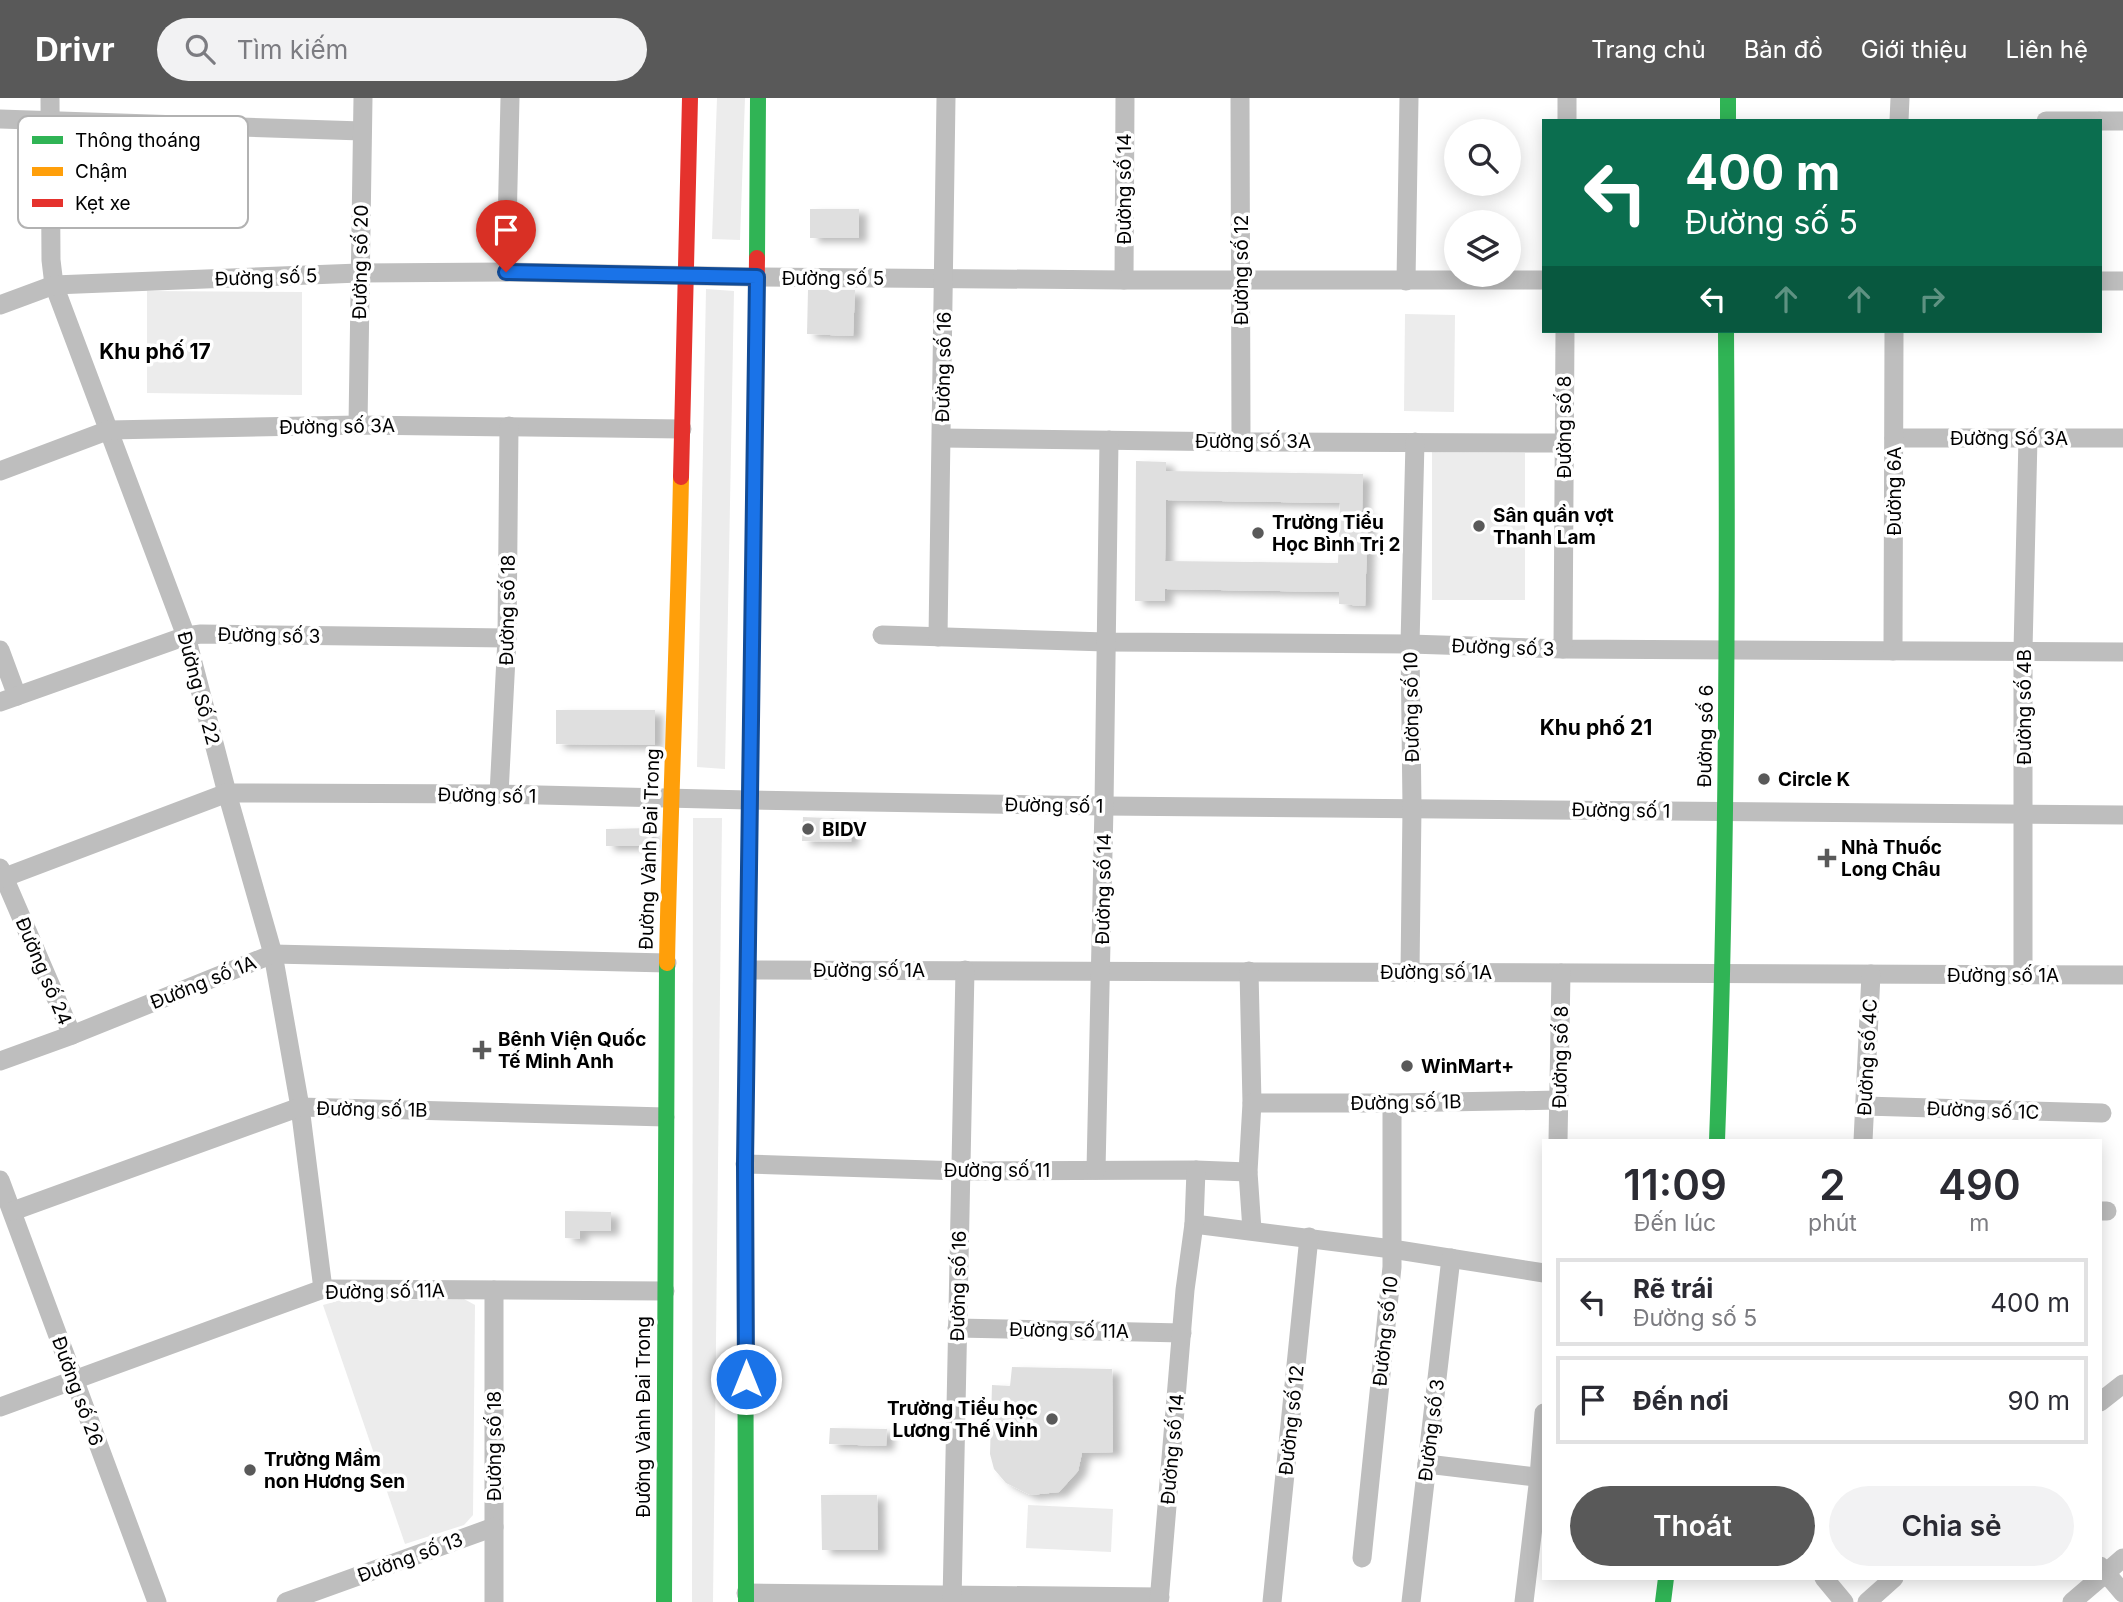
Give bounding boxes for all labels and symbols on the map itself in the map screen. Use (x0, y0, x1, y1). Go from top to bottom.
legend (18, 116, 248, 228)
text: Thông thoáng (75, 129, 201, 152)
street label: Đường số 14 (1113, 133, 1136, 245)
text: Chậm (75, 160, 127, 183)
text: Kẹt xe (75, 192, 131, 215)
pin (476, 200, 536, 272)
street label: Đường số 20 (348, 204, 373, 320)
street label: Đường số 12 (1230, 215, 1253, 325)
street label: Đường số 5 (214, 264, 318, 291)
street label: Đường số 5 (782, 267, 884, 290)
street label: Đường số 16 (931, 311, 956, 423)
district label: Khu phố 17 (99, 339, 211, 364)
street label: Đường số 8 (1553, 376, 1576, 478)
street label: Đường số 3A (279, 414, 395, 439)
street label: Đường Số 3A (1950, 427, 2068, 450)
street label: Đường số 3A (1195, 430, 1311, 453)
street label: Đường 6A (1883, 446, 1906, 536)
place label: Sân quần vợt Thanh Lam (1493, 504, 1614, 549)
place label: Trường Tiểu Học Bình Trị 2 (1272, 511, 1401, 556)
marker: Sân quần vợt Thanh Lam (1471, 518, 1487, 534)
marker: Trường Tiểu Học Bình Trị 2 (1250, 525, 1266, 541)
street label: Đường số 18 (495, 554, 520, 666)
street label: Đường số 3 (217, 623, 321, 648)
street label: Đường Số 22 (172, 629, 225, 747)
street label: Đường số 3 (1451, 634, 1555, 661)
street label: Đường số 4B (2013, 649, 2036, 765)
street label: Đường số 10 (1399, 651, 1424, 763)
street label: Đường số 6 (1693, 684, 1718, 788)
district label: Khu phố 21 (1540, 715, 1652, 740)
street label: Đường Vành Đai Trong (634, 748, 665, 950)
place label: Circle K (1778, 768, 1851, 791)
marker: Circle K (1756, 771, 1772, 787)
street label: Đường số 1 (437, 783, 537, 808)
street label: Đường số 1 (1004, 793, 1104, 818)
street label: Đường số 1 (1571, 798, 1671, 823)
place label: BIDV (822, 818, 867, 841)
marker: BIDV (800, 821, 816, 837)
street label: Đường số 14 (1091, 833, 1116, 945)
place label: Nhà Thuốc Long Châu (1841, 836, 1942, 881)
marker: Nhà Thuốc Long Châu (1819, 850, 1835, 866)
street label: Đường số 24 (11, 914, 77, 1028)
street label: Đường số 1A (147, 951, 259, 1014)
street label: Đường số 1A (813, 959, 925, 982)
street label: Đường số 1A (1380, 961, 1492, 984)
street label: Đường số 1A (1947, 964, 2059, 987)
street label: Đường số 4C (1853, 998, 1882, 1116)
street label: Đường số 8 (1548, 1005, 1573, 1109)
place label: Bệnh Viện Quốc Tế Minh Anh (498, 1028, 646, 1073)
marker: Bệnh Viện Quốc Tế Minh Anh (472, 1040, 492, 1060)
place label: WinMart+ (1421, 1055, 1514, 1078)
marker: WinMart+ (1399, 1058, 1415, 1074)
street label: Đường số 1B (1350, 1090, 1462, 1115)
street label: Đường số 1B (316, 1097, 428, 1122)
street label: Đường số 1C (1926, 1097, 2040, 1124)
street label: Đường số 11 (944, 1159, 1050, 1182)
street label: Đường số 16 (946, 1230, 971, 1342)
street label: Đường số 10 (1368, 1275, 1403, 1387)
street label: Đường số 11A (325, 1279, 445, 1304)
street label: Đường Vành Đai Trong (632, 1316, 655, 1518)
street label: Đường số 11A (1009, 1318, 1129, 1343)
street label: Đường số 26 (47, 1333, 108, 1449)
position arrow (709, 1342, 783, 1416)
street label: Đường số 12 (1274, 1364, 1309, 1476)
street label: Đường số 3 (1414, 1378, 1449, 1483)
street label: Đường số 18 (483, 1391, 506, 1501)
street label: Đường số 14 (1156, 1393, 1189, 1505)
place label: Trường Tiểu học Lương Thế Vinh (887, 1397, 1038, 1442)
marker: Trường Tiểu học Lương Thế Vinh (1044, 1411, 1060, 1427)
place label: Trường Mầm non Hương Sen (264, 1448, 405, 1493)
marker: Trường Mầm non Hương Sen (242, 1462, 258, 1478)
street label: Đường số 13 (354, 1528, 466, 1587)

